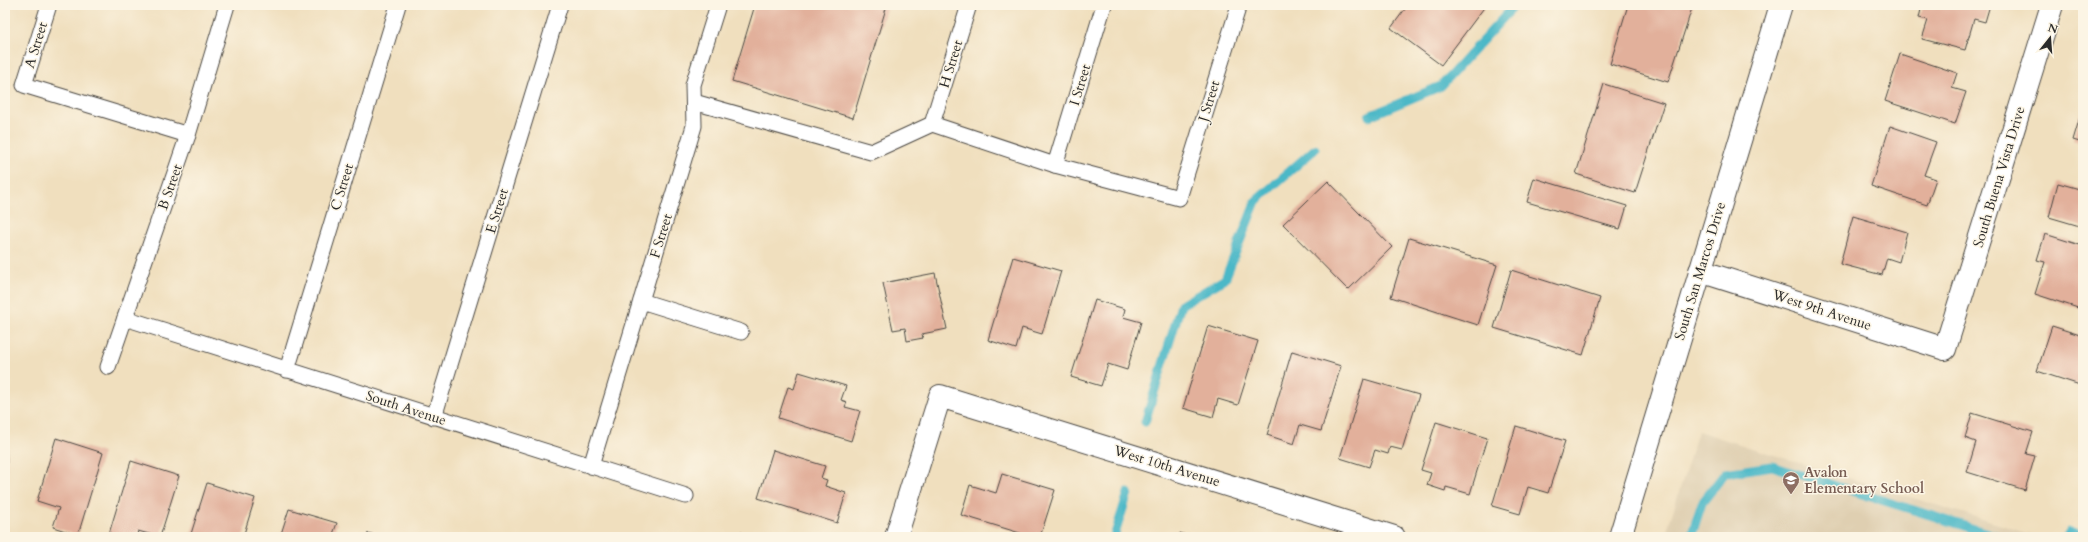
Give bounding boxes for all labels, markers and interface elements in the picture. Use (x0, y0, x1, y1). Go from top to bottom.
north arrow (2030, 18, 2070, 58)
street label: A Street (20, 19, 52, 70)
text: N (2046, 20, 2060, 38)
street label: H Street (935, 37, 967, 90)
street label: I Street (1065, 61, 1095, 108)
street label: J Street (1193, 78, 1224, 126)
street label: South Buena Vista Drive (1969, 104, 2029, 250)
street label: B Street (153, 161, 187, 212)
street label: C Street (326, 161, 358, 213)
street label: E Street (481, 186, 513, 236)
street label: South San Marcos Drive (1670, 200, 1730, 342)
street label: F Street (645, 211, 677, 260)
street label: West 9th Avenue (1769, 285, 1874, 335)
street label: South Avenue (363, 386, 449, 430)
street label: West 10th Avenue (1111, 440, 1223, 491)
place label: Avalon Elementary School (1804, 463, 1924, 498)
school or university icon: Avalon Elementary School (1781, 470, 1801, 495)

